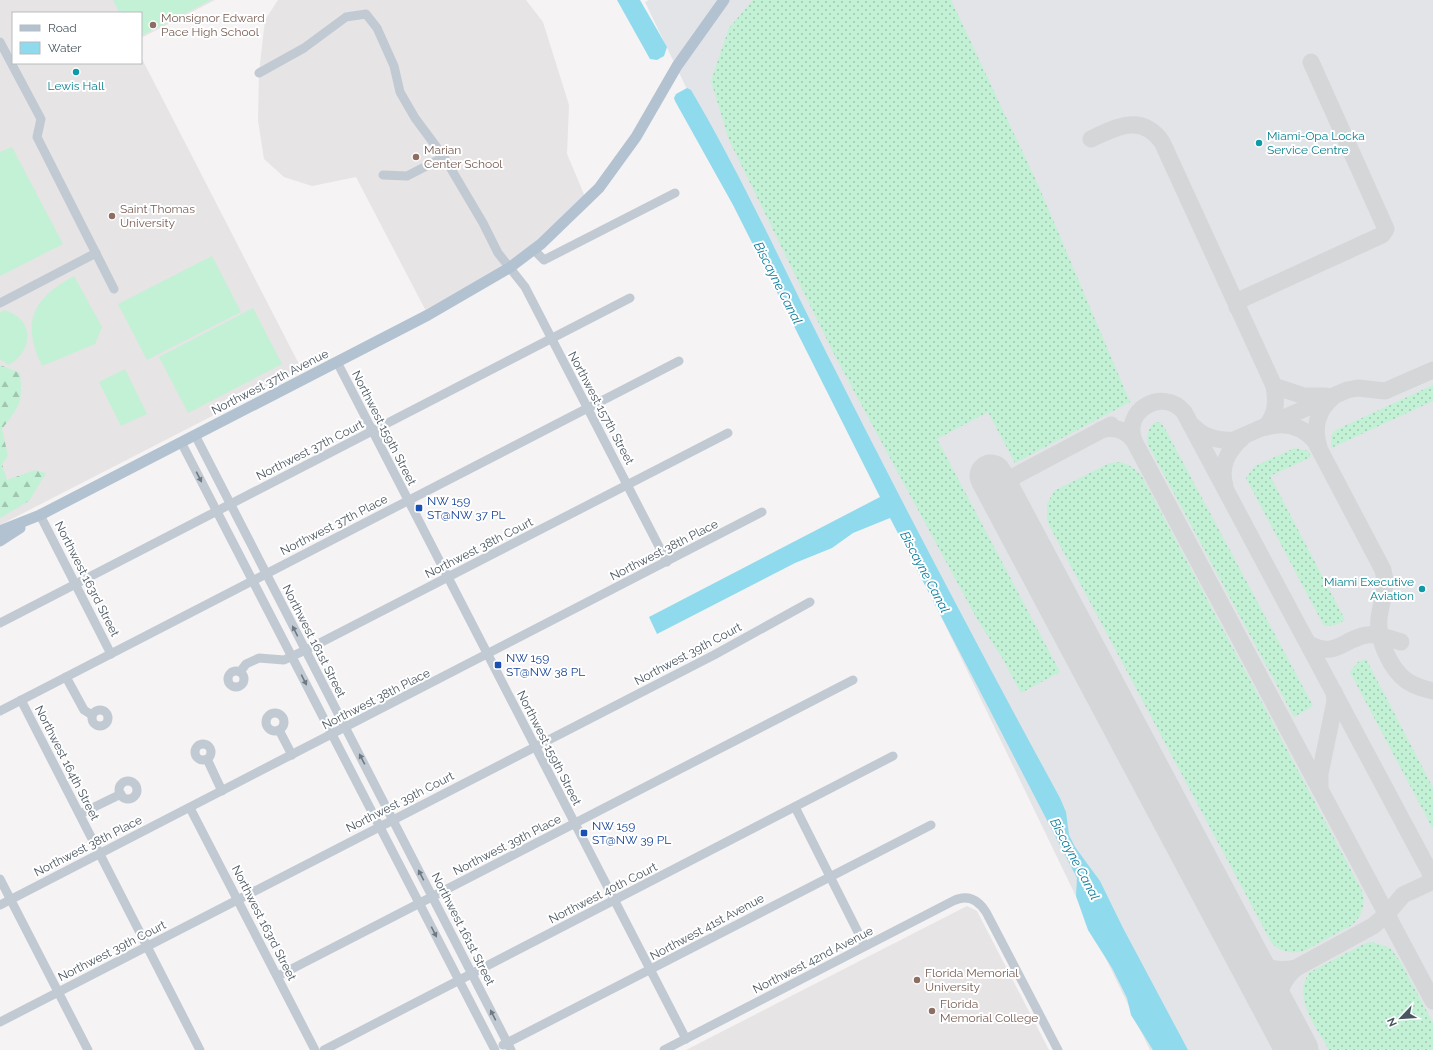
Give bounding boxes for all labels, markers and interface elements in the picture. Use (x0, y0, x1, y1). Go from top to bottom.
place label: Monsignor Edward Pace High School (161, 11, 265, 39)
legend (12, 12, 142, 64)
marker: Monsignor Edward Pace High School (148, 20, 158, 30)
text: Road (48, 21, 77, 35)
text: Water (48, 41, 82, 55)
marker: Lewis Hall (71, 67, 81, 77)
place label: Lewis Hall (48, 79, 105, 93)
place label: Miami-Opa Locka Service Centre (1267, 129, 1365, 157)
marker: Miami-Opa Locka Service Centre (1254, 138, 1264, 148)
place label: Marian Center School (424, 143, 503, 171)
marker: Marian Center School (411, 152, 421, 162)
place label: Saint Thomas University (120, 202, 195, 230)
marker: Saint Thomas University (107, 211, 117, 221)
water label: Biscayne Canal (751, 239, 805, 327)
street label: Northwest 37th Avenue (209, 346, 331, 418)
street label: Northwest 157th Street (565, 349, 637, 467)
street label: Northwest 159th Street (349, 368, 419, 488)
street label: Northwest 37th Court (254, 417, 366, 483)
one-way arrow (196, 471, 203, 483)
street label: Northwest 37th Place (278, 492, 390, 558)
place label: NW 159 ST@NW 37 PL (427, 494, 505, 522)
marker: NW 159 ST@NW 37 PL (414, 503, 424, 513)
street label: Northwest 38th Court (423, 515, 535, 581)
street label: Northwest 38th Place (608, 517, 720, 583)
street label: Northwest 163rd Street (52, 519, 122, 639)
water label: Biscayne Canal (897, 529, 953, 616)
place label: Miami Executive Aviation (1324, 575, 1414, 603)
street label: Northwest 161st Street (280, 582, 348, 700)
marker: Miami Executive Aviation (1417, 584, 1427, 594)
street label: Northwest 39th Court (632, 620, 744, 688)
one-way arrow (292, 626, 299, 637)
place label: NW 159 ST@NW 38 PL (506, 651, 585, 679)
marker: NW 159 ST@NW 38 PL (493, 660, 503, 670)
street label: Northwest 38th Place (320, 666, 432, 732)
one-way arrow (300, 674, 307, 685)
street label: Northwest 159th Street (514, 688, 584, 808)
street label: Northwest 164th Street (32, 703, 102, 823)
one-way arrow (358, 753, 365, 765)
street label: Northwest 39th Court (344, 769, 456, 835)
street label: Northwest 39th Place (451, 812, 563, 878)
street label: Northwest 38th Place (32, 813, 144, 879)
water label: Biscayne Canal (1047, 816, 1103, 903)
place label: NW 159 ST@NW 39 PL (592, 819, 671, 847)
marker: NW 159 ST@NW 39 PL (579, 828, 589, 838)
street label: Northwest 40th Court (547, 860, 659, 926)
street label: Northwest 163rd Street (229, 863, 299, 983)
one-way arrow (418, 869, 424, 881)
street label: Northwest 161st Street (429, 870, 497, 988)
street label: Northwest 41st Avenue (648, 891, 766, 963)
street label: Northwest 39th Court (56, 918, 168, 984)
street label: Northwest 42nd Avenue (751, 924, 875, 996)
one-way arrow (431, 926, 437, 938)
place label: Florida Memorial University (925, 966, 1019, 994)
marker: Florida Memorial University (912, 975, 922, 985)
place label: Florida Memorial College (940, 997, 1038, 1025)
north arrow (1381, 998, 1421, 1038)
marker: Florida Memorial College (927, 1006, 937, 1016)
one-way arrow (490, 1010, 497, 1021)
text: N (1385, 1015, 1400, 1029)

